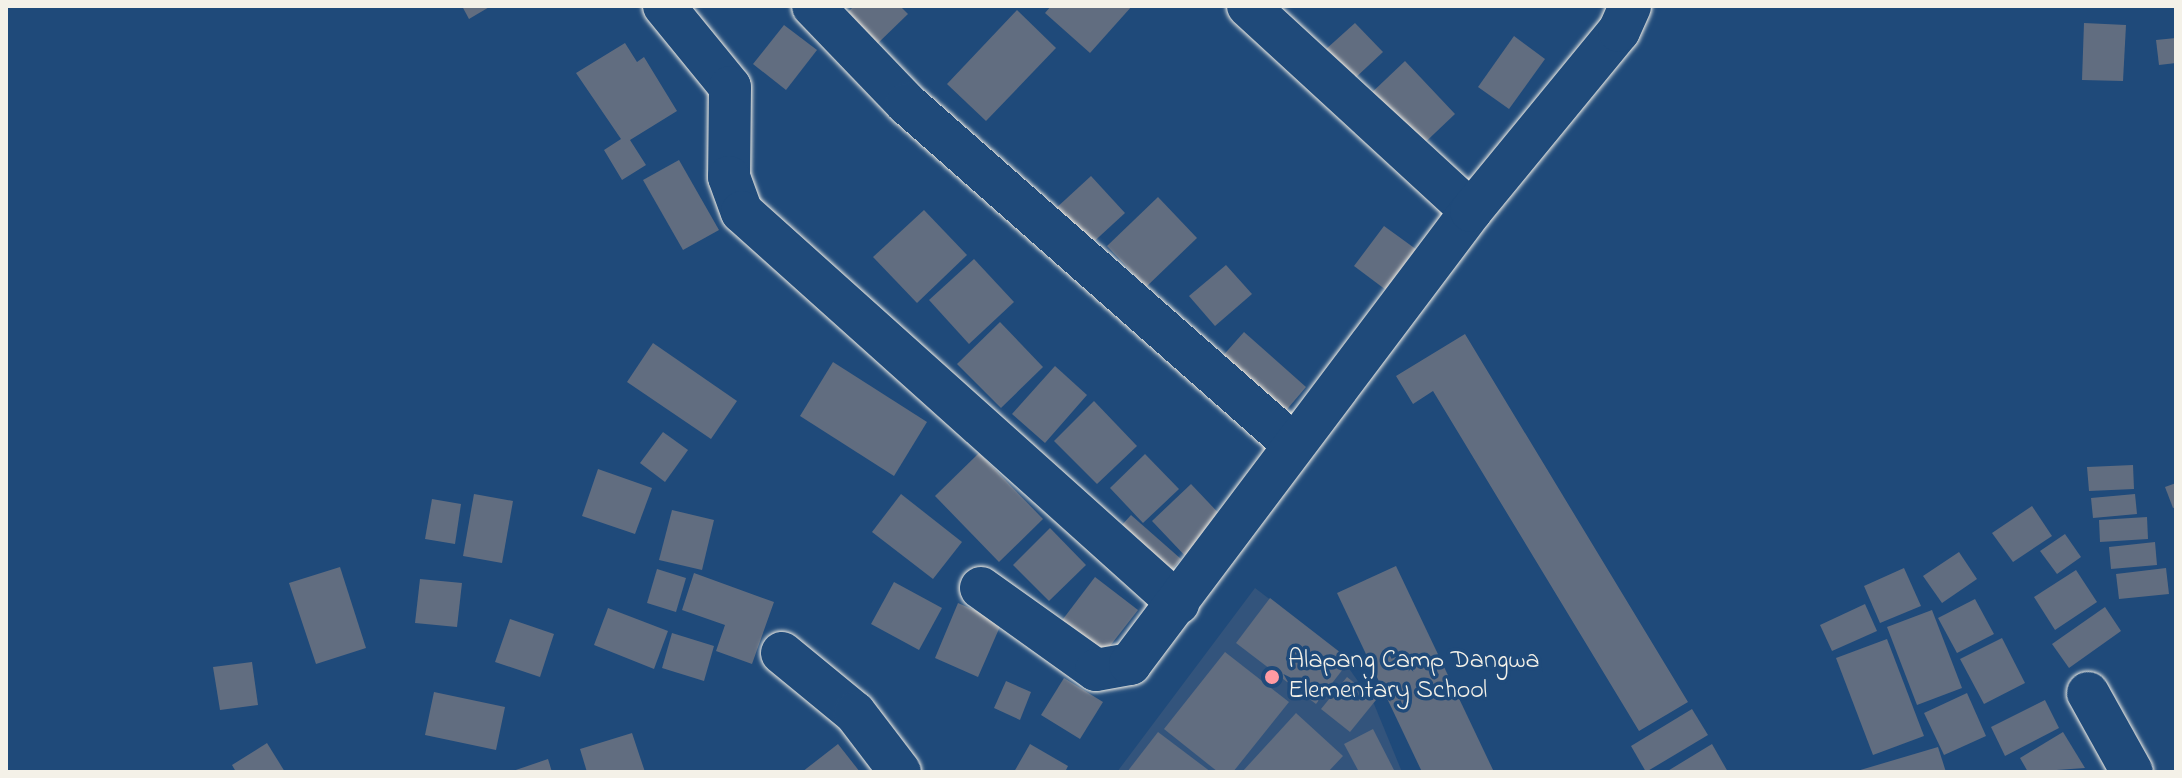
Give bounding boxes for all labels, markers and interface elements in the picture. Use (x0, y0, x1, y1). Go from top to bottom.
place label: Alapang Camp Dangwa Elementary School (1288, 646, 1539, 708)
marker: Alapang Camp Dangwa Elementary School (1263, 668, 1281, 686)

